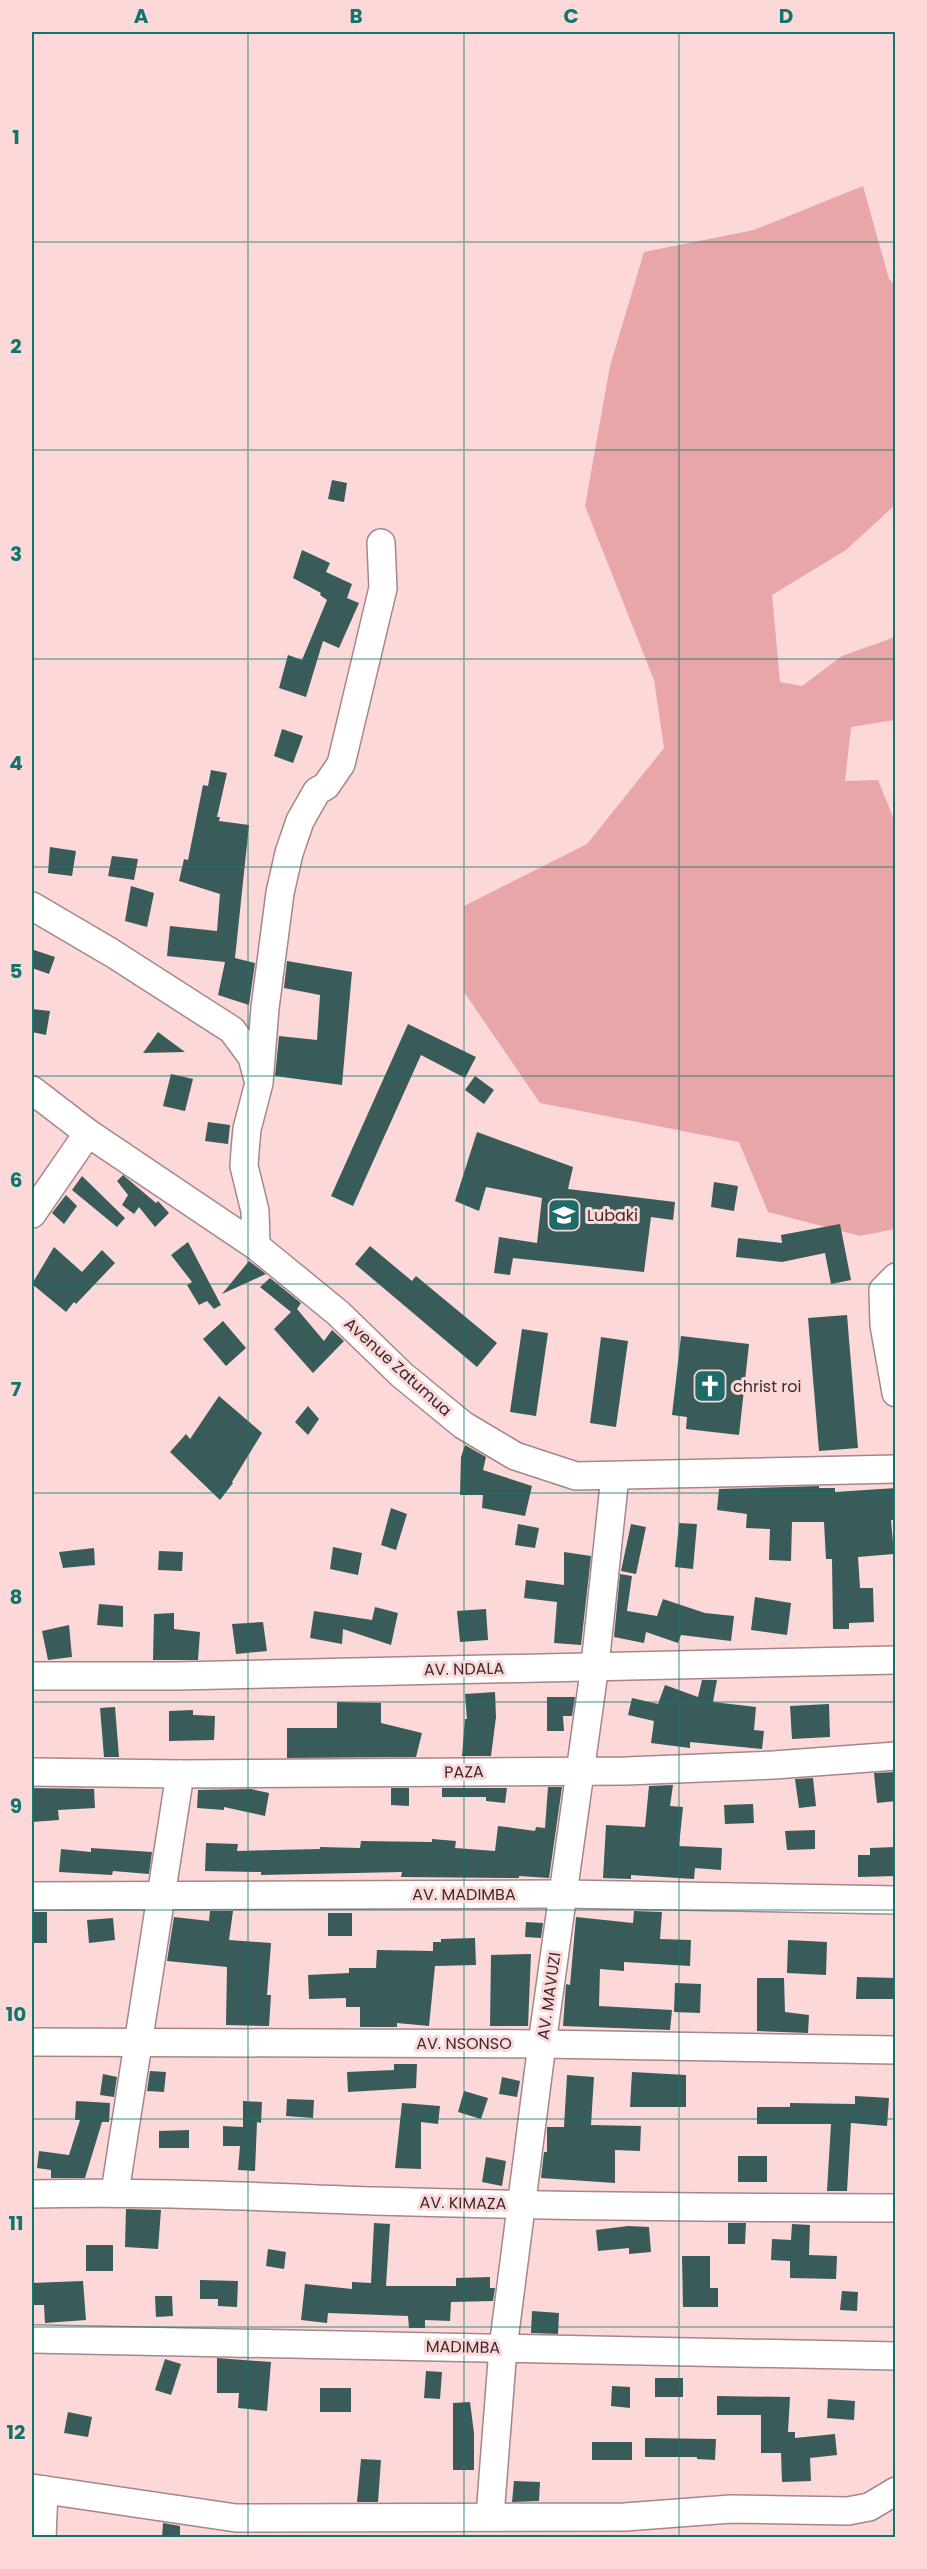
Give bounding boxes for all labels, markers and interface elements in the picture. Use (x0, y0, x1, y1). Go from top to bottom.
text: A (134, 2, 149, 30)
text: B (349, 2, 363, 30)
text: C (563, 2, 579, 30)
text: D (779, 2, 793, 30)
text: 1 (12, 123, 20, 151)
text: 2 (10, 332, 22, 360)
text: 3 (10, 540, 22, 568)
text: 4 (9, 749, 23, 777)
text: 5 (10, 957, 23, 985)
text: 6 (10, 1166, 22, 1194)
school or university icon: Lubaki (546, 1197, 582, 1233)
place label: Lubaki (587, 1204, 638, 1227)
street label: Avenue Zatumua (339, 1312, 457, 1422)
church icon: christ roi (692, 1368, 728, 1404)
text: 7 (11, 1375, 22, 1403)
place label: christ roi (733, 1375, 801, 1398)
text: 8 (10, 1583, 22, 1611)
street label: AV. NDALA (424, 1657, 505, 1681)
street label: PAZA (444, 1760, 484, 1784)
text: 9 (10, 1792, 22, 1820)
street label: AV. MADIMBA (412, 1883, 516, 1906)
street label: AV. MAVUZI (531, 1951, 567, 2041)
text: 10 (6, 2000, 26, 2028)
street label: AV. NSONSO (416, 2032, 512, 2055)
street label: AV. KIMAZA (419, 2191, 507, 2215)
text: 11 (8, 2209, 24, 2237)
street label: MADIMBA (426, 2335, 500, 2359)
text: 12 (7, 2418, 25, 2446)

